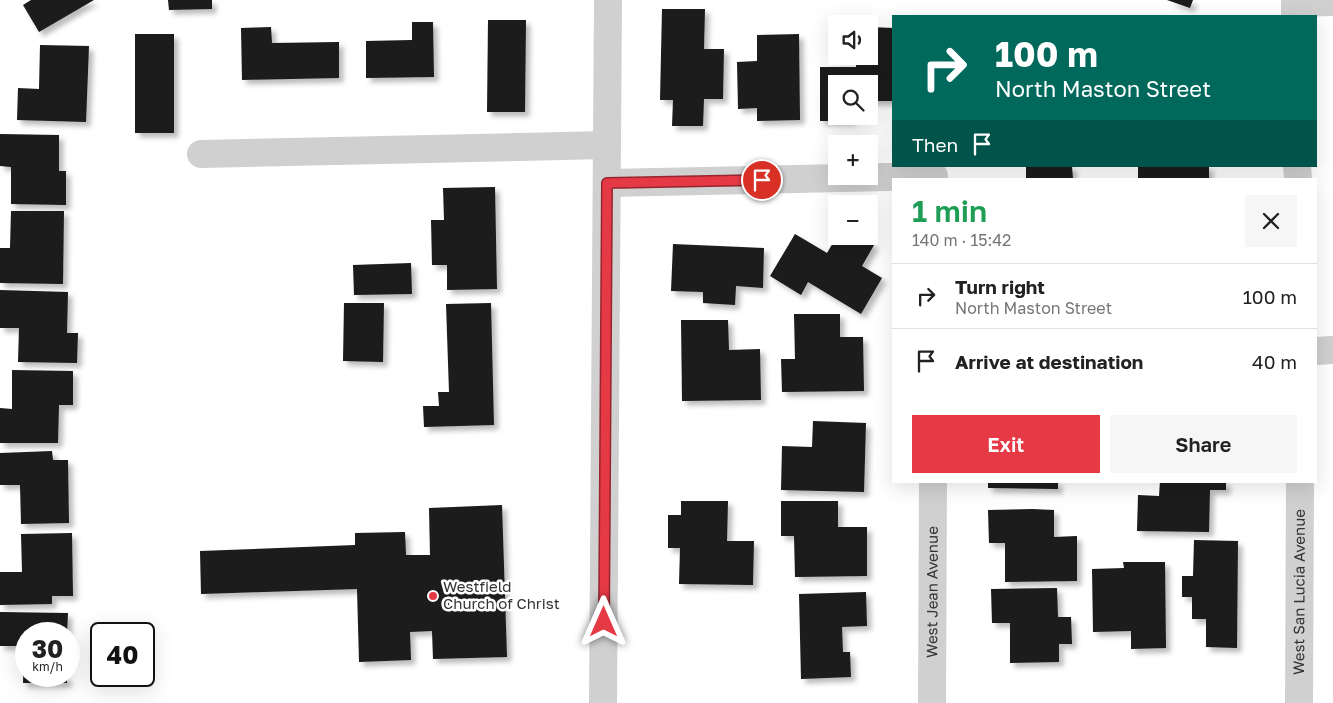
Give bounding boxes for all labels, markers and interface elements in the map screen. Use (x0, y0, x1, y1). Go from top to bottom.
map controls (828, 15, 878, 245)
button: sound (828, 15, 878, 65)
text: 100 m (995, 33, 1098, 75)
icon: right (912, 35, 977, 100)
button: search (828, 75, 878, 125)
text: North Maston Street (995, 75, 1211, 102)
icon: arrive (968, 130, 996, 158)
text: Then (912, 133, 958, 156)
button: + (828, 135, 878, 185)
pin (741, 159, 783, 201)
icon: arrive (748, 166, 776, 194)
text: 1 min (912, 193, 987, 229)
button: − (828, 195, 878, 245)
button: close (1245, 195, 1297, 247)
text: 140 m · 15:42 (912, 230, 1011, 250)
text: Turn right (955, 275, 1045, 298)
icon: right (912, 282, 940, 310)
text: 100 m (1243, 285, 1297, 308)
text: North Maston Street (955, 298, 1112, 318)
icon: arrive (912, 347, 940, 375)
text: Arrive at destination (955, 350, 1143, 373)
text: 40 m (1252, 350, 1297, 373)
button: Exit (912, 415, 1100, 473)
button: Share (1110, 415, 1297, 473)
street label: West San Lucia Avenue (1289, 509, 1308, 675)
street label: West Jean Avenue (922, 526, 941, 658)
place label: Westfield Church of Christ (443, 577, 560, 612)
marker: Westfield Church of Christ (427, 590, 439, 602)
position arrow (577, 595, 629, 647)
speed limit sign: 40 (90, 622, 155, 687)
text: 30 (32, 633, 63, 664)
text: km/h (32, 659, 63, 674)

